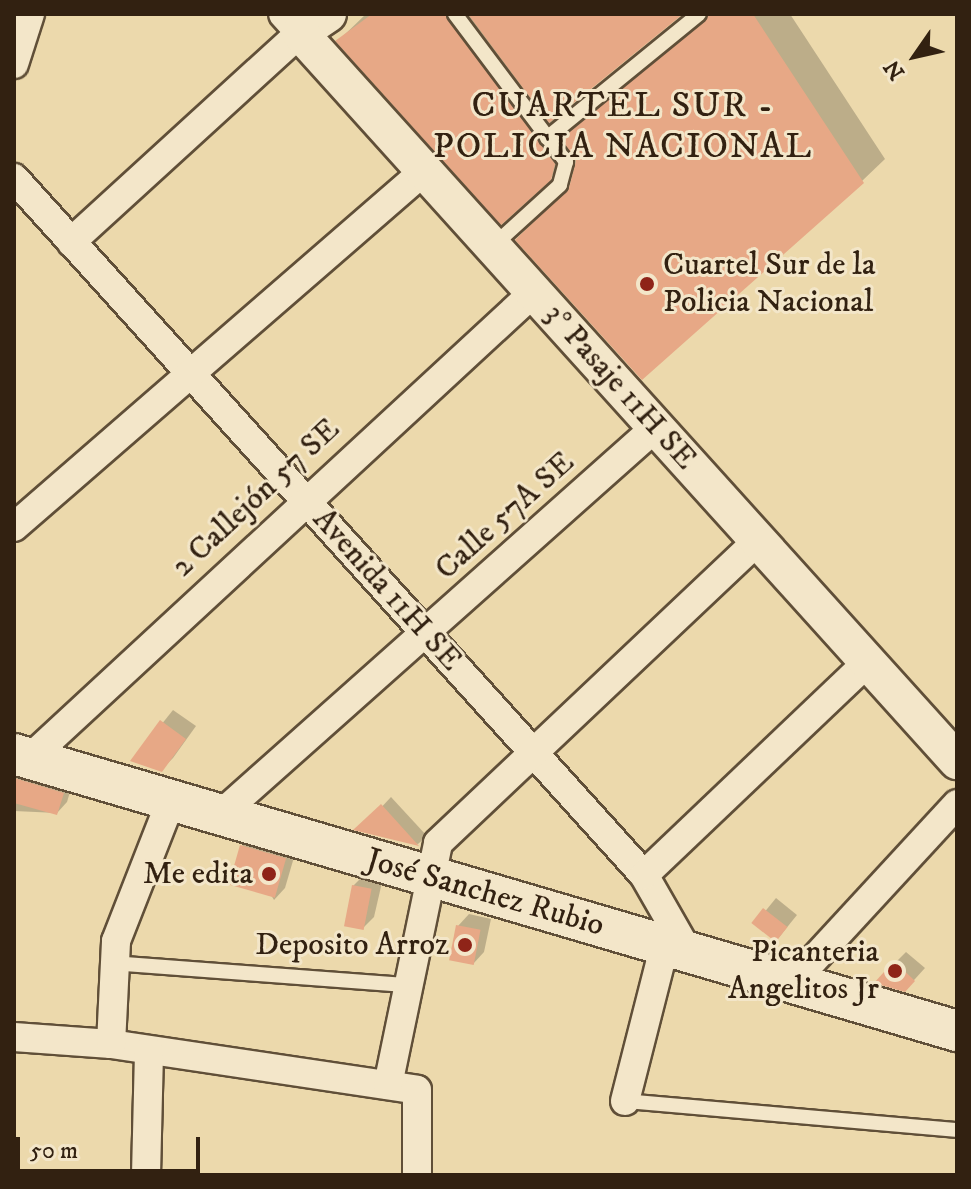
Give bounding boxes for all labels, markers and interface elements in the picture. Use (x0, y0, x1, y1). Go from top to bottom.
north arrow (875, 16, 955, 96)
text: N (878, 55, 911, 85)
district label: CUARTEL SUR - POLICIA NACIONAL (433, 83, 813, 168)
place label: Cuartel Sur de la Policia Nacional (663, 247, 875, 322)
marker: Cuartel Sur de la Policia Nacional (638, 275, 656, 293)
street label: 3° Pasaje 11H SE (535, 296, 705, 478)
street label: 2 Callejón 57 SE (164, 410, 348, 586)
street label: Calle 57A SE (428, 444, 582, 588)
street label: Avenida 11H SE (304, 501, 470, 679)
street label: José Sanchez Rubio (362, 841, 608, 945)
place label: Me edita (143, 855, 253, 893)
marker: Me edita (260, 865, 278, 883)
place label: Deposito Arroz (255, 926, 449, 964)
place label: Picanteria Angelitos Jr (728, 934, 879, 1009)
marker: Deposito Arroz (456, 936, 474, 954)
marker: Picanteria Angelitos Jr (886, 962, 904, 980)
scale bar (20, 1121, 204, 1171)
text: 50 m (30, 1136, 78, 1166)

